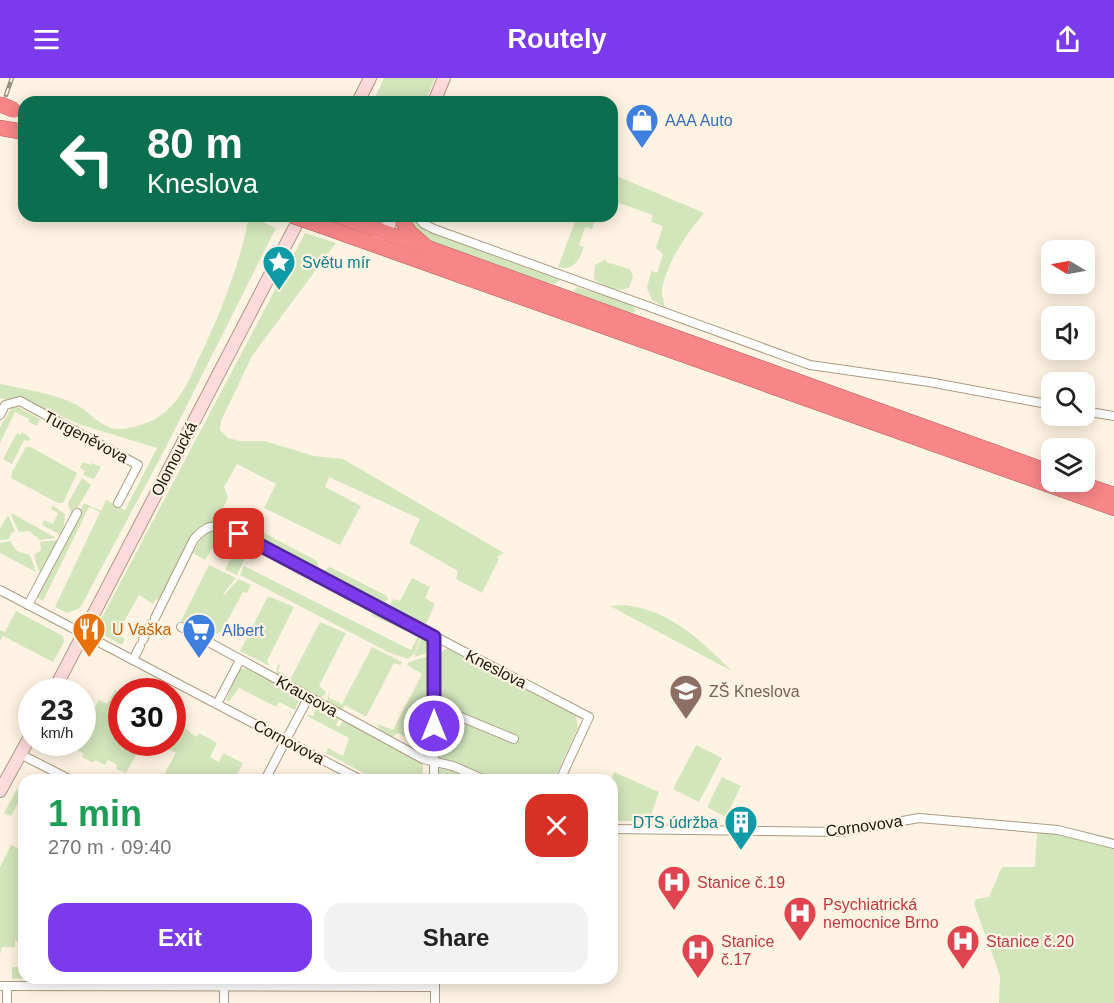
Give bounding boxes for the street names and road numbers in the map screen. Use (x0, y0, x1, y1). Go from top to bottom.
street label: Turgeněvova (41, 408, 131, 466)
street label: Olomoucká (148, 419, 200, 499)
street label: Kneslova (463, 646, 529, 692)
street label: Krausova (273, 672, 341, 720)
street label: Cornovova (251, 716, 327, 768)
street label: Cornovova (825, 812, 904, 840)

